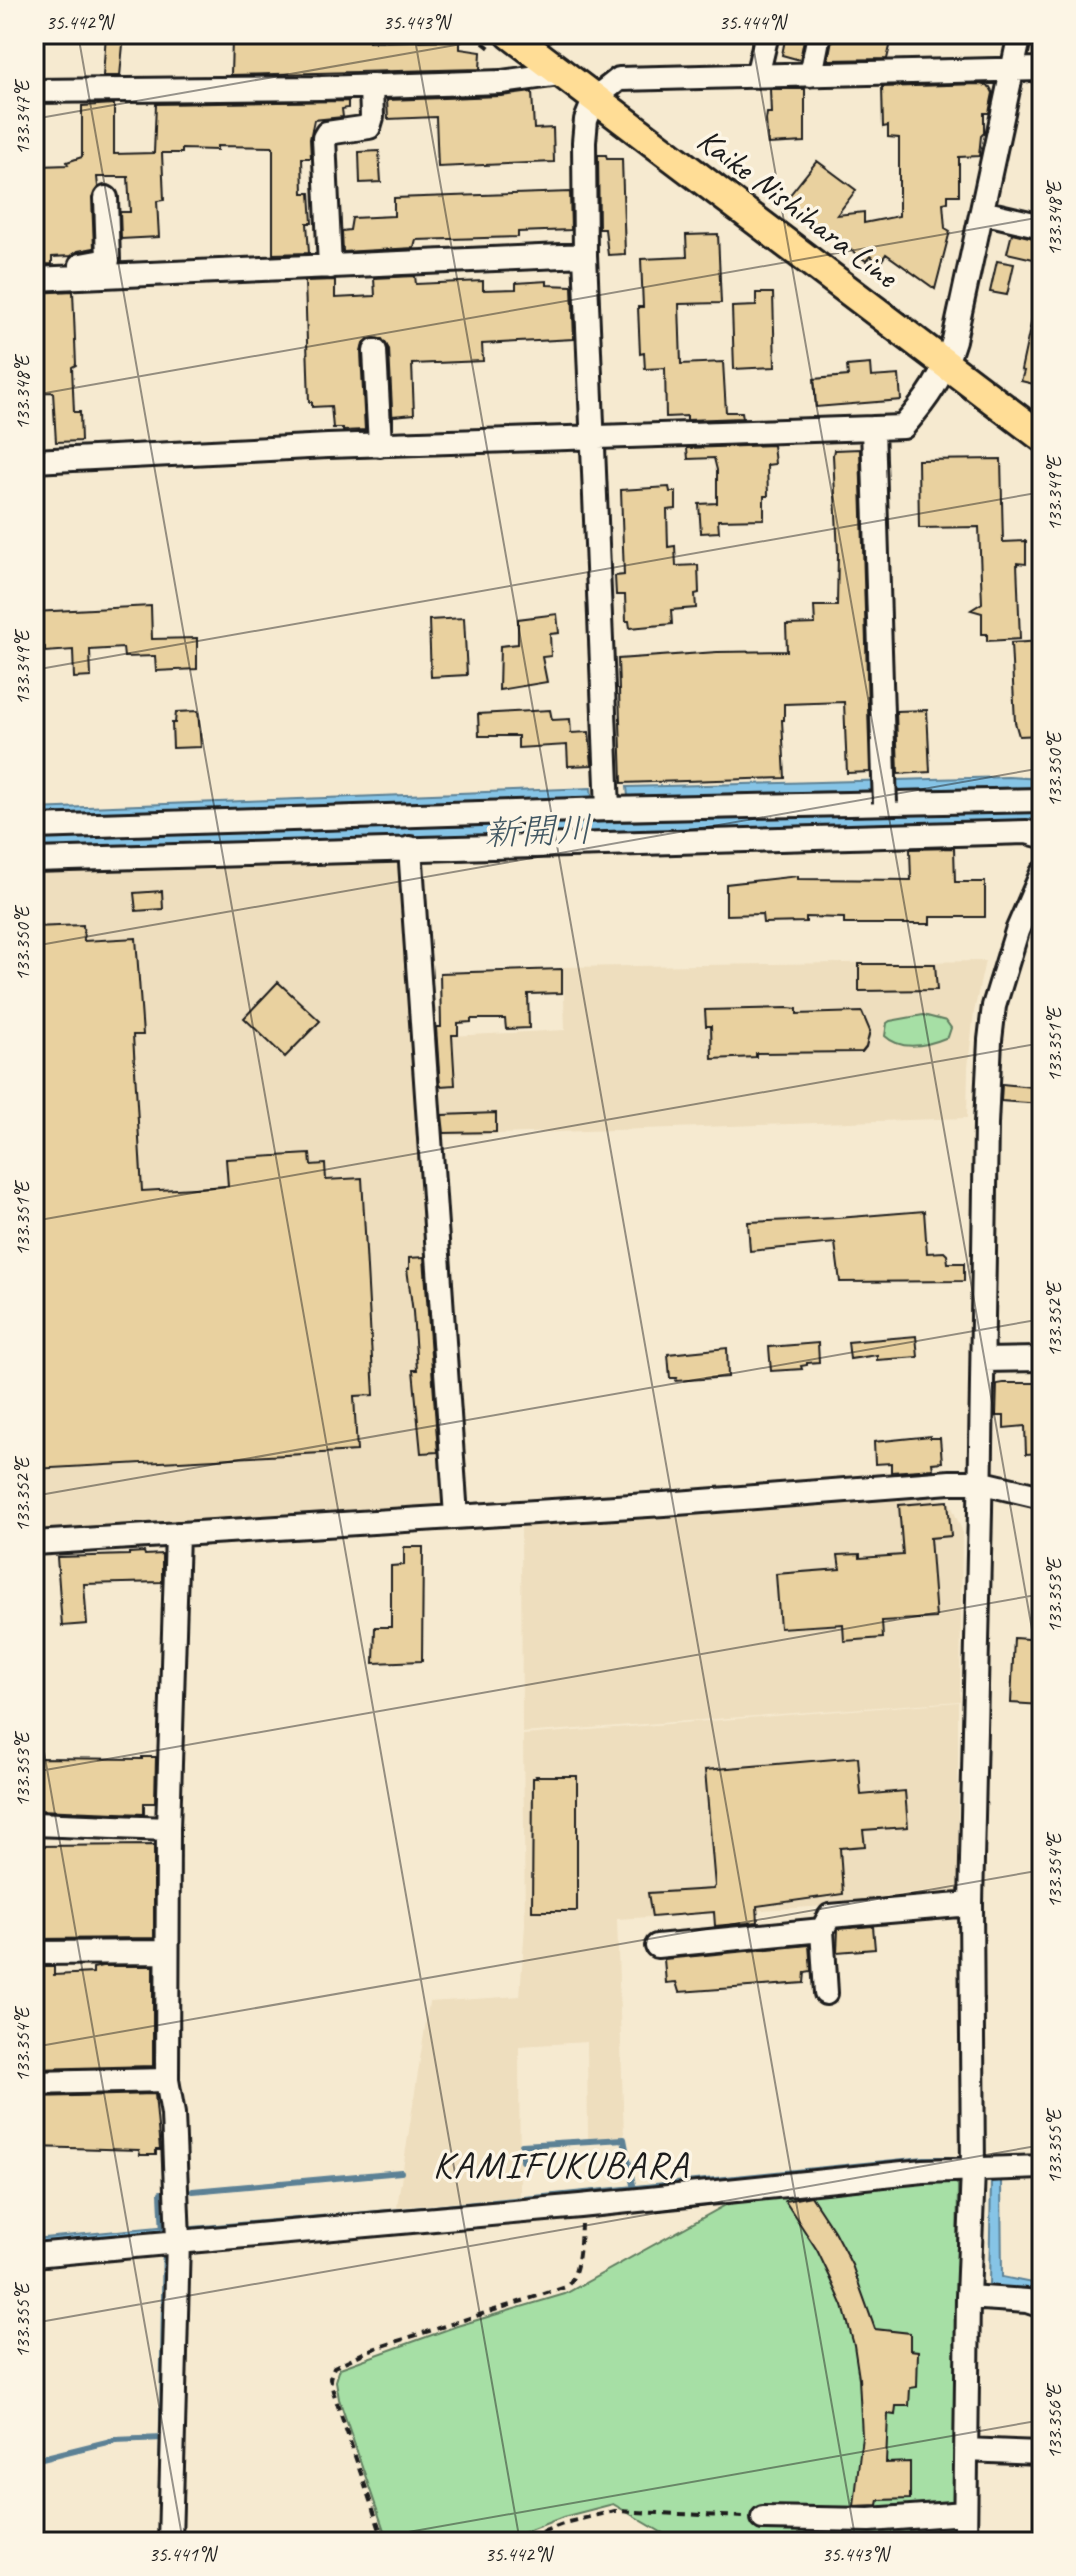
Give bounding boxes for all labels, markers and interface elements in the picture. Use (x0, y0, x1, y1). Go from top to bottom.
text: 35.442°N (46, 10, 115, 35)
text: 35.443°N (383, 10, 452, 35)
text: 35.444°N (719, 10, 788, 35)
text: 133.347°E (10, 78, 35, 155)
street label: Kaike Nishihara Line (689, 118, 908, 298)
text: 133.348°E (1042, 179, 1067, 256)
text: 133.348°E (10, 353, 35, 430)
text: 133.349°E (1042, 454, 1067, 531)
text: 133.349°E (10, 628, 35, 705)
text: 133.350°E (1042, 730, 1067, 807)
water label: 新開川 (483, 806, 593, 856)
text: 133.350°E (10, 904, 35, 981)
text: 133.351°E (1042, 1005, 1067, 1082)
text: 133.351°E (10, 1179, 35, 1256)
text: 133.352°E (1042, 1280, 1067, 1357)
text: 133.352°E (10, 1455, 35, 1532)
text: 133.353°E (1042, 1556, 1067, 1633)
text: 133.353°E (10, 1730, 35, 1807)
text: 133.354°E (1042, 1831, 1067, 1908)
text: 133.354°E (10, 2005, 35, 2082)
text: 133.355°E (1042, 2107, 1067, 2184)
district label: KAMIFUKUBARA (433, 2141, 689, 2188)
text: 133.355°E (10, 2281, 35, 2358)
text: 133.356°E (1042, 2382, 1067, 2459)
text: 35.441°N (149, 2542, 218, 2567)
text: 35.442°N (485, 2542, 554, 2567)
text: 35.443°N (822, 2542, 891, 2567)

